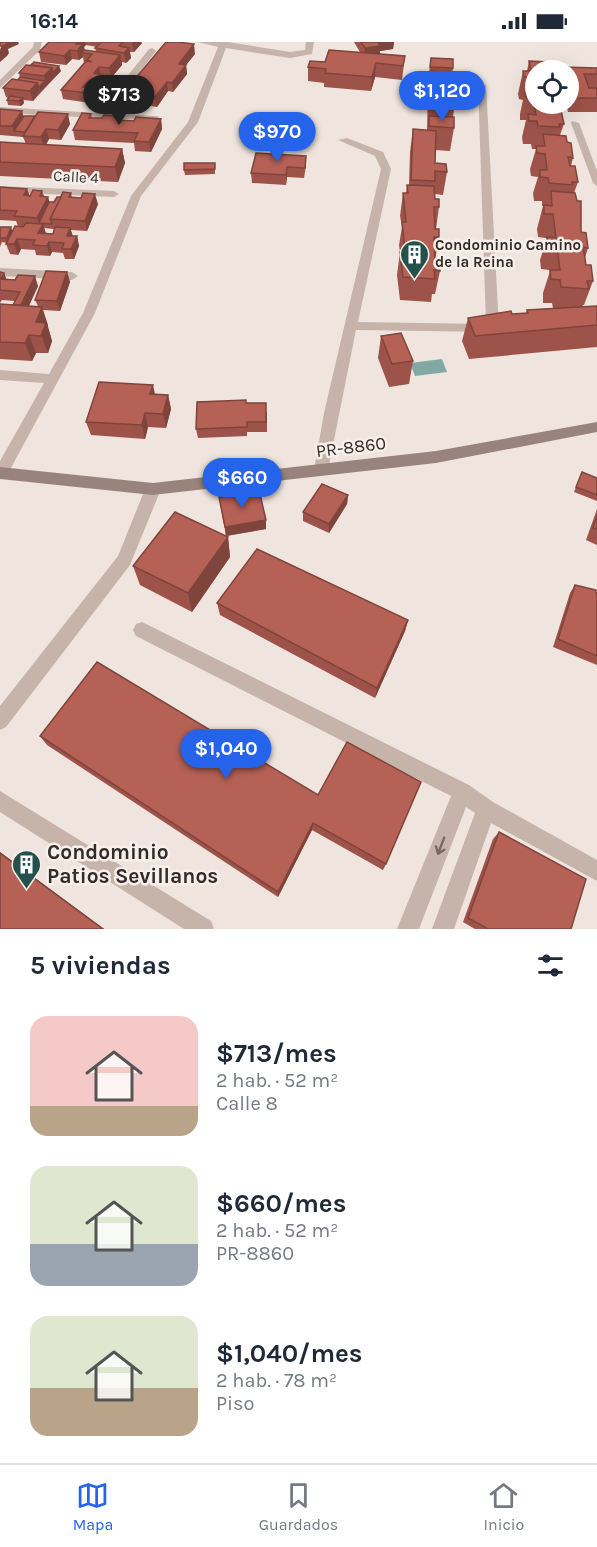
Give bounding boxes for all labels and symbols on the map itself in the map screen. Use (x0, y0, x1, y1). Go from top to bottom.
pin: $1,120 (393, 71, 491, 122)
pin: $713 (83, 75, 155, 126)
pin: $970 (241, 112, 313, 163)
street label: Calle 4 (53, 167, 100, 187)
place label: Condominio Camino de la Reina (435, 236, 581, 271)
building icon: Condominio Camino de la Reina (398, 238, 430, 280)
street label: PR-8860 (315, 432, 387, 462)
pin: $660 (206, 458, 278, 509)
pin: $1,040 (177, 729, 275, 780)
one-way arrow (435, 836, 446, 855)
place label: Condominio Patios Sevillanos (47, 840, 218, 888)
building icon: Condominio Patios Sevillanos (10, 848, 42, 890)

